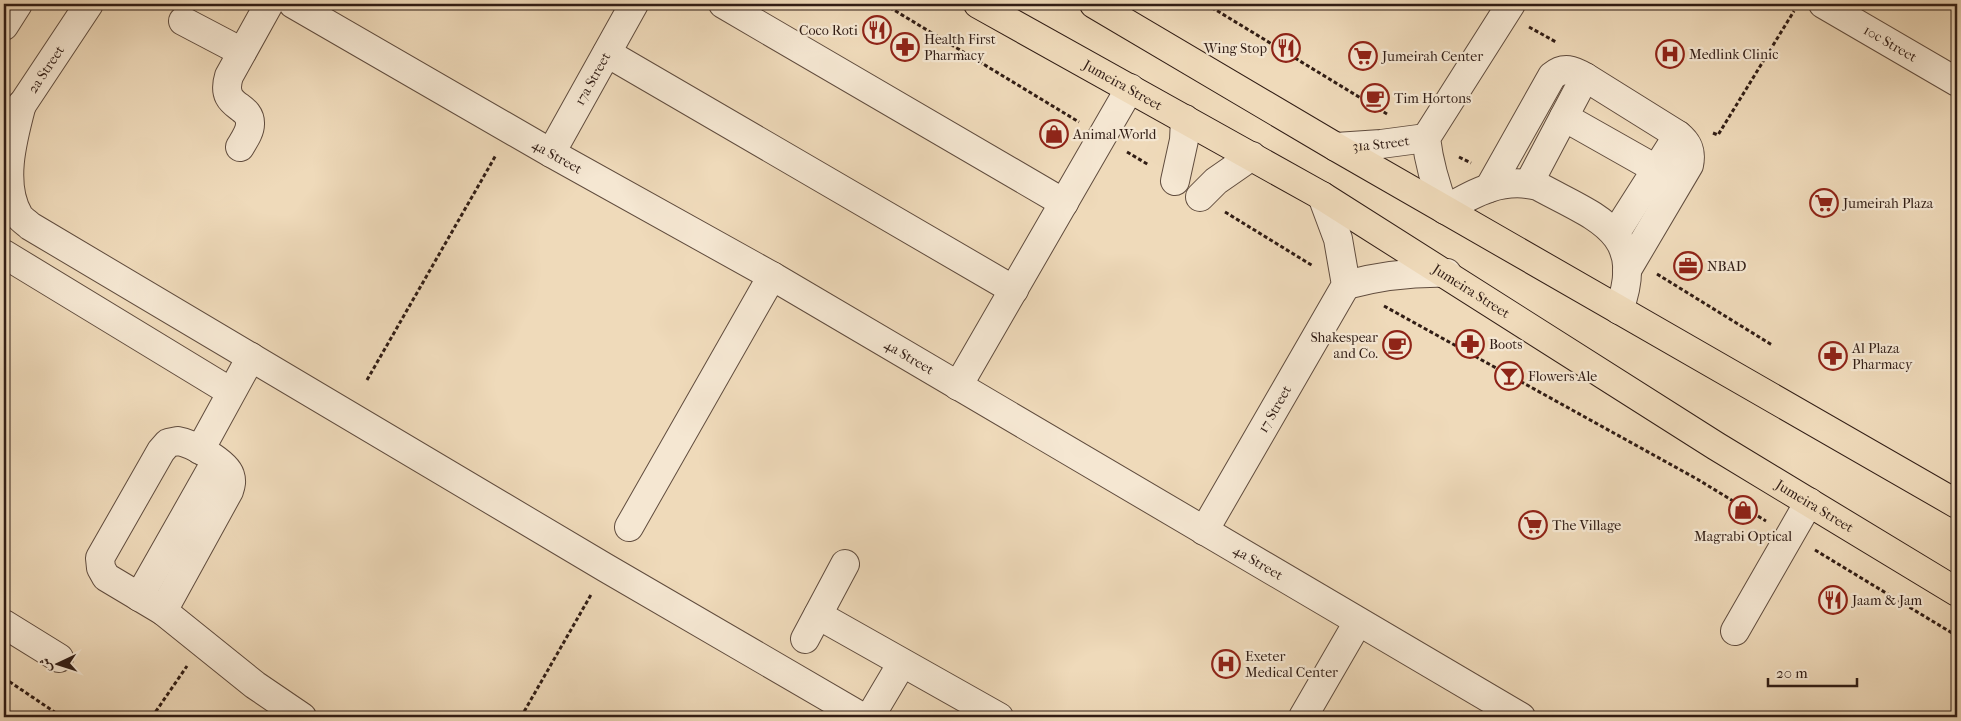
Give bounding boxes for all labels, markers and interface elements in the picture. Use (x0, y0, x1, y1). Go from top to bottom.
restaurant icon: Coco Roti (862, 15, 892, 45)
place label: Coco Roti (799, 22, 858, 39)
street label: 10c Street (1860, 22, 1920, 66)
place label: Health First Pharmacy (924, 31, 996, 64)
pharmacy icon: Health First Pharmacy (890, 32, 920, 62)
restaurant icon: Wing Stop (1271, 33, 1301, 63)
hospital icon: Medlink Clinic (1655, 39, 1685, 69)
place label: Wing Stop (1203, 40, 1267, 57)
supermarket icon: Jumeirah Center (1348, 41, 1378, 71)
street label: 2a Street (24, 42, 68, 97)
place label: Medlink Clinic (1689, 46, 1778, 63)
place label: Jumeirah Center (1381, 48, 1483, 65)
street label: 17a Street (571, 49, 614, 109)
street label: Jumeira Street (1079, 56, 1165, 114)
cafe icon: Tim Hortons (1360, 83, 1390, 113)
place label: Tim Hortons (1394, 90, 1471, 107)
shop icon: Animal World (1039, 119, 1069, 149)
place label: Animal World (1072, 126, 1157, 143)
street label: 31a Street (1352, 132, 1410, 155)
street label: 4a Street (529, 136, 585, 178)
supermarket icon: Jumeirah Plaza (1809, 188, 1839, 218)
place label: Jumeirah Plaza (1842, 195, 1934, 212)
office icon: NBAD (1673, 251, 1703, 281)
place label: NBAD (1707, 258, 1747, 275)
street label: Jumeira Street (1429, 260, 1513, 322)
place label: Shakespear and Co. (1310, 329, 1378, 362)
pharmacy icon: Boots (1455, 329, 1485, 359)
cafe icon: Shakespear and Co. (1382, 330, 1412, 360)
street label: 4a Street (881, 336, 937, 378)
place label: Boots (1489, 336, 1522, 353)
place label: Al Plaza Pharmacy (1851, 340, 1913, 373)
pharmacy icon: Al Plaza Pharmacy (1818, 341, 1848, 371)
bar icon: Flowers Ale (1494, 361, 1524, 391)
place label: Flowers Ale (1528, 368, 1597, 385)
street label: 17 Street (1255, 382, 1295, 436)
street label: Jumeira Street (1772, 476, 1857, 536)
shop icon: Magrabi Optical (1728, 495, 1758, 525)
supermarket icon: The Village (1518, 510, 1548, 540)
place label: The Village (1552, 517, 1621, 534)
place label: Magrabi Optical (1694, 528, 1792, 545)
street label: 4a Street (1230, 541, 1286, 584)
restaurant icon: Jaam & Jam (1818, 585, 1848, 615)
place label: Jaam & Jam (1851, 592, 1922, 609)
north arrow (32, 638, 82, 688)
place label: Exeter Medical Center (1245, 648, 1338, 681)
hospital icon: Exeter Medical Center (1211, 649, 1241, 679)
scale bar (1768, 656, 1857, 688)
text: ش (37, 657, 54, 672)
text: 20 m (1776, 664, 1808, 682)

